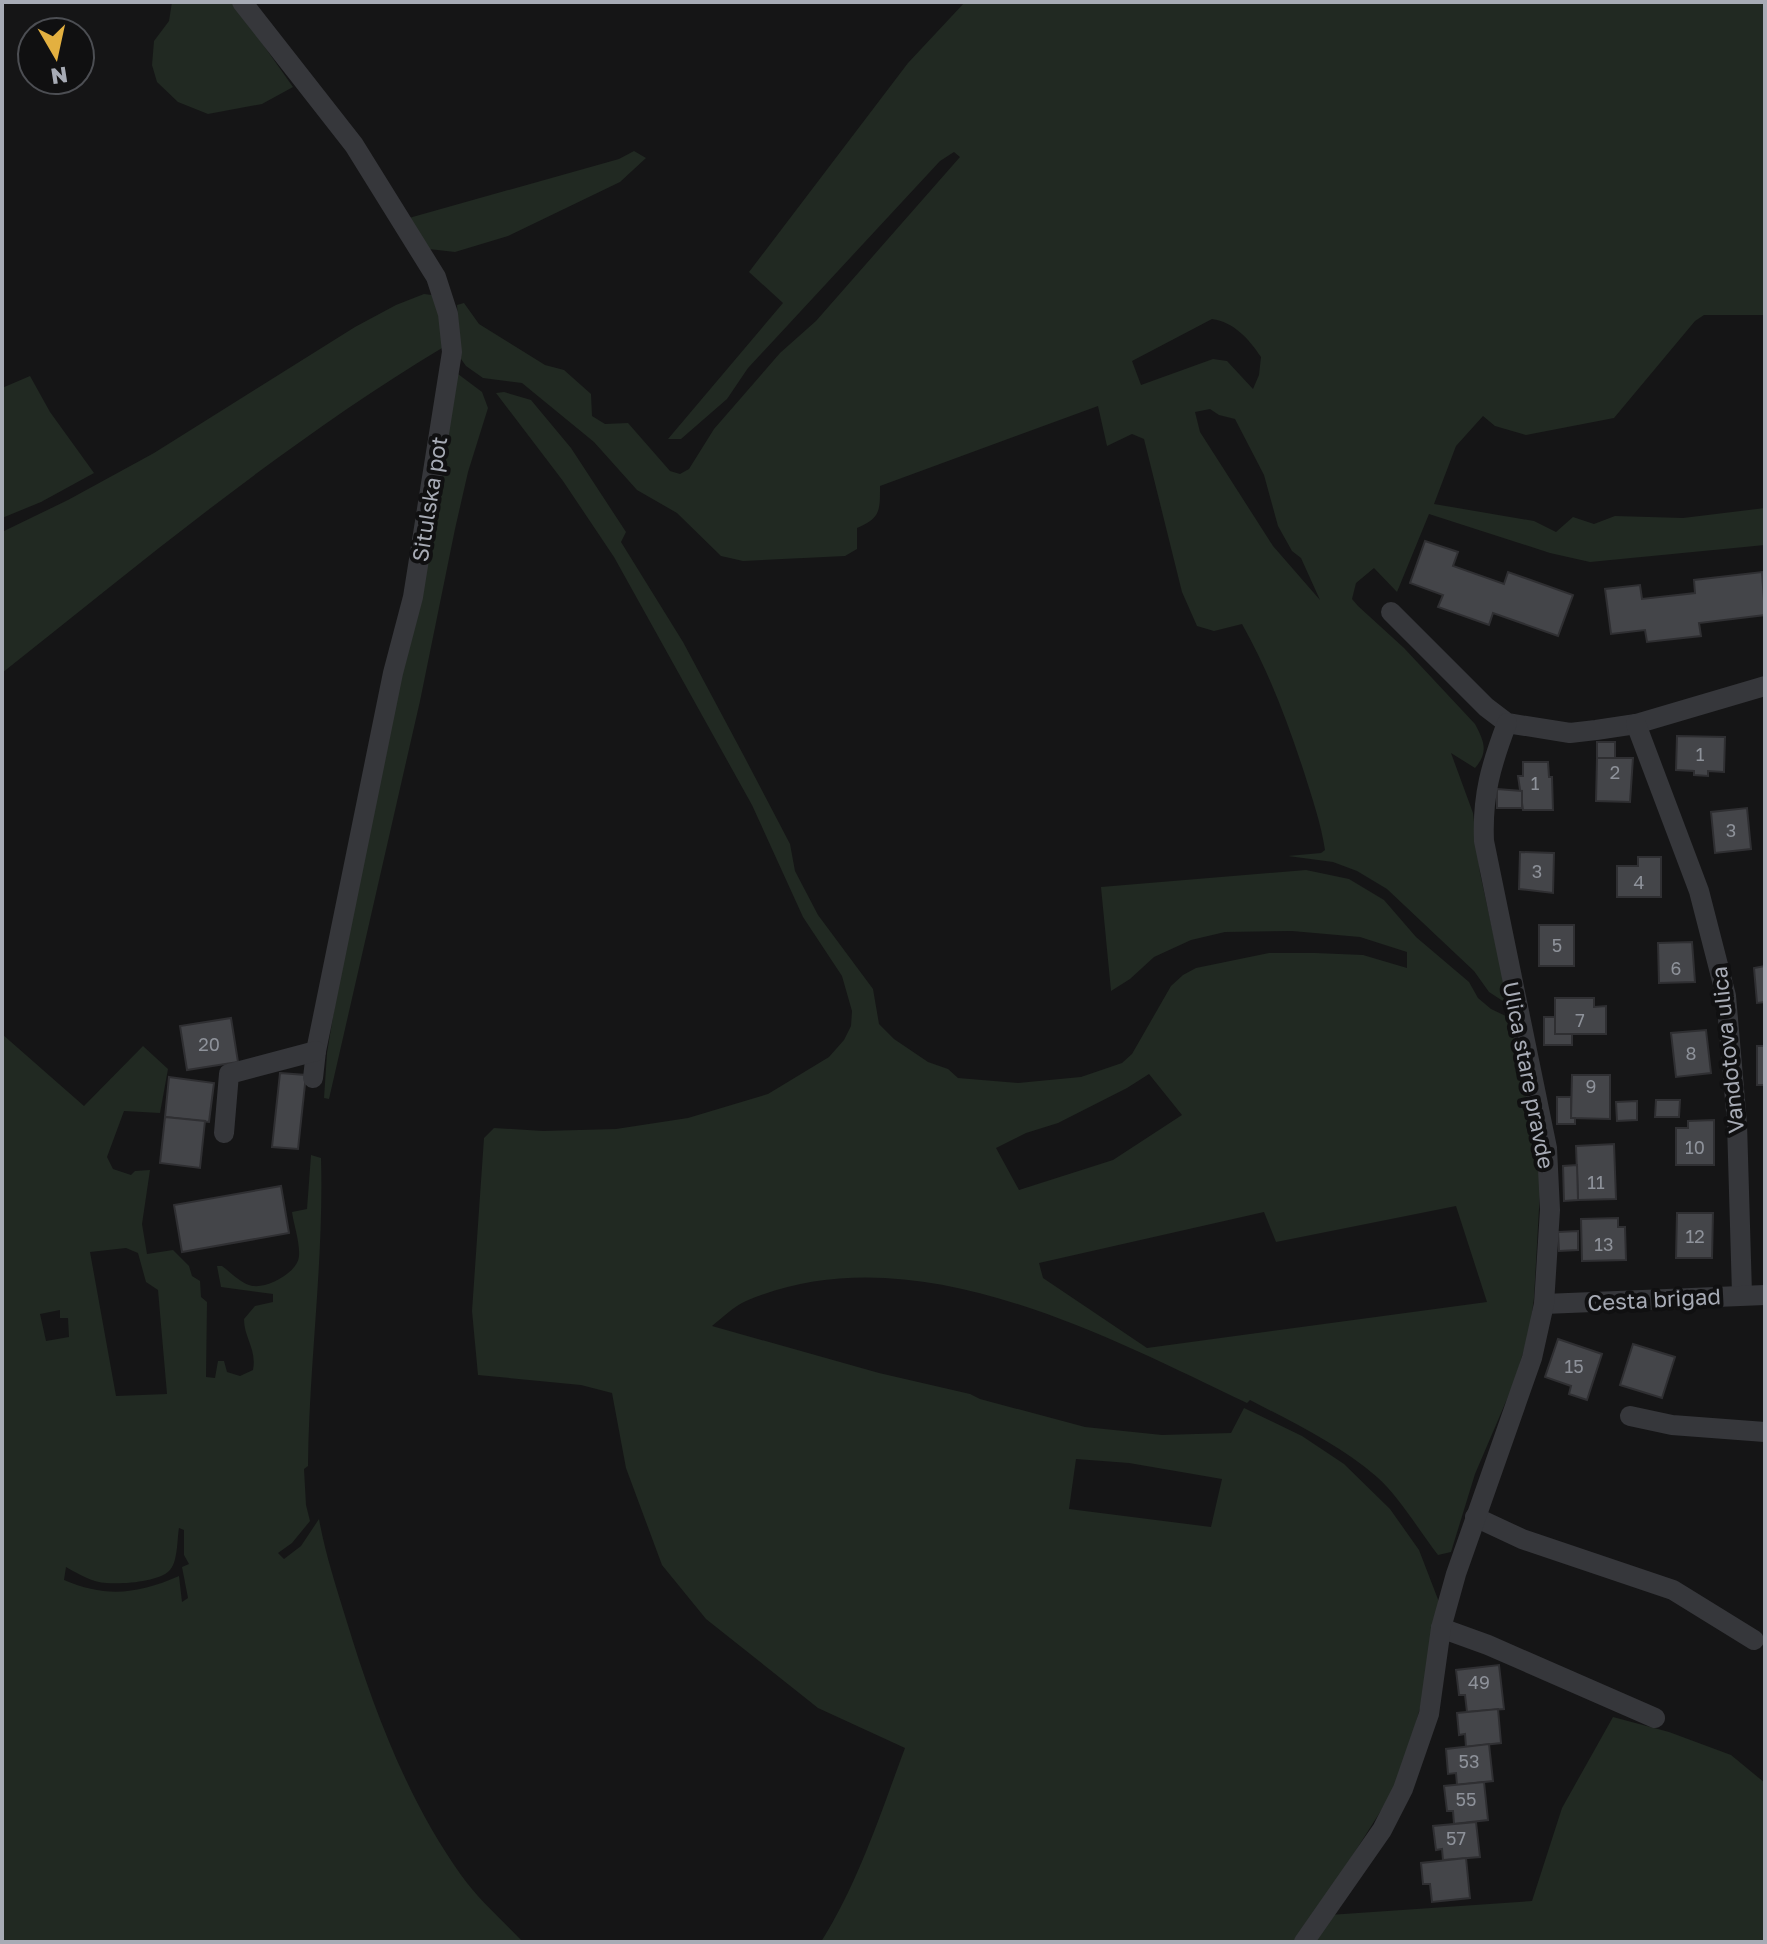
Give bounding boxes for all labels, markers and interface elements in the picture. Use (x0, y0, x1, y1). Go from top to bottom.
north arrow (16, 16, 96, 96)
text: N (49, 62, 70, 91)
street label: Situlska pot (406, 434, 452, 564)
house number: 1 (1696, 743, 1705, 765)
house number: 2 (1610, 761, 1620, 783)
house number: 1 (1531, 772, 1540, 794)
house number: 3 (1726, 819, 1736, 841)
house number: 3 (1532, 860, 1542, 882)
house number: 4 (1634, 871, 1645, 893)
house number: 5 (1552, 934, 1562, 956)
house number: 6 (1671, 957, 1681, 979)
street label: Vandotova ulica (1705, 965, 1749, 1135)
street label: Ulica stare pravde (1498, 979, 1560, 1171)
house number: 7 (1575, 1009, 1585, 1031)
house number: 20 (198, 1033, 220, 1055)
house number: 8 (1686, 1042, 1696, 1064)
house number: 9 (1586, 1075, 1596, 1097)
house number: 10 (1685, 1136, 1705, 1158)
house number: 11 (1587, 1171, 1605, 1193)
house number: 12 (1685, 1225, 1705, 1247)
house number: 13 (1594, 1233, 1614, 1255)
street label: Cesta brigad (1587, 1282, 1721, 1316)
house number: 15 (1564, 1355, 1584, 1377)
house number: 49 (1468, 1671, 1490, 1693)
house number: 53 (1459, 1750, 1479, 1772)
house number: 55 (1456, 1788, 1476, 1810)
house number: 57 (1446, 1827, 1466, 1849)

